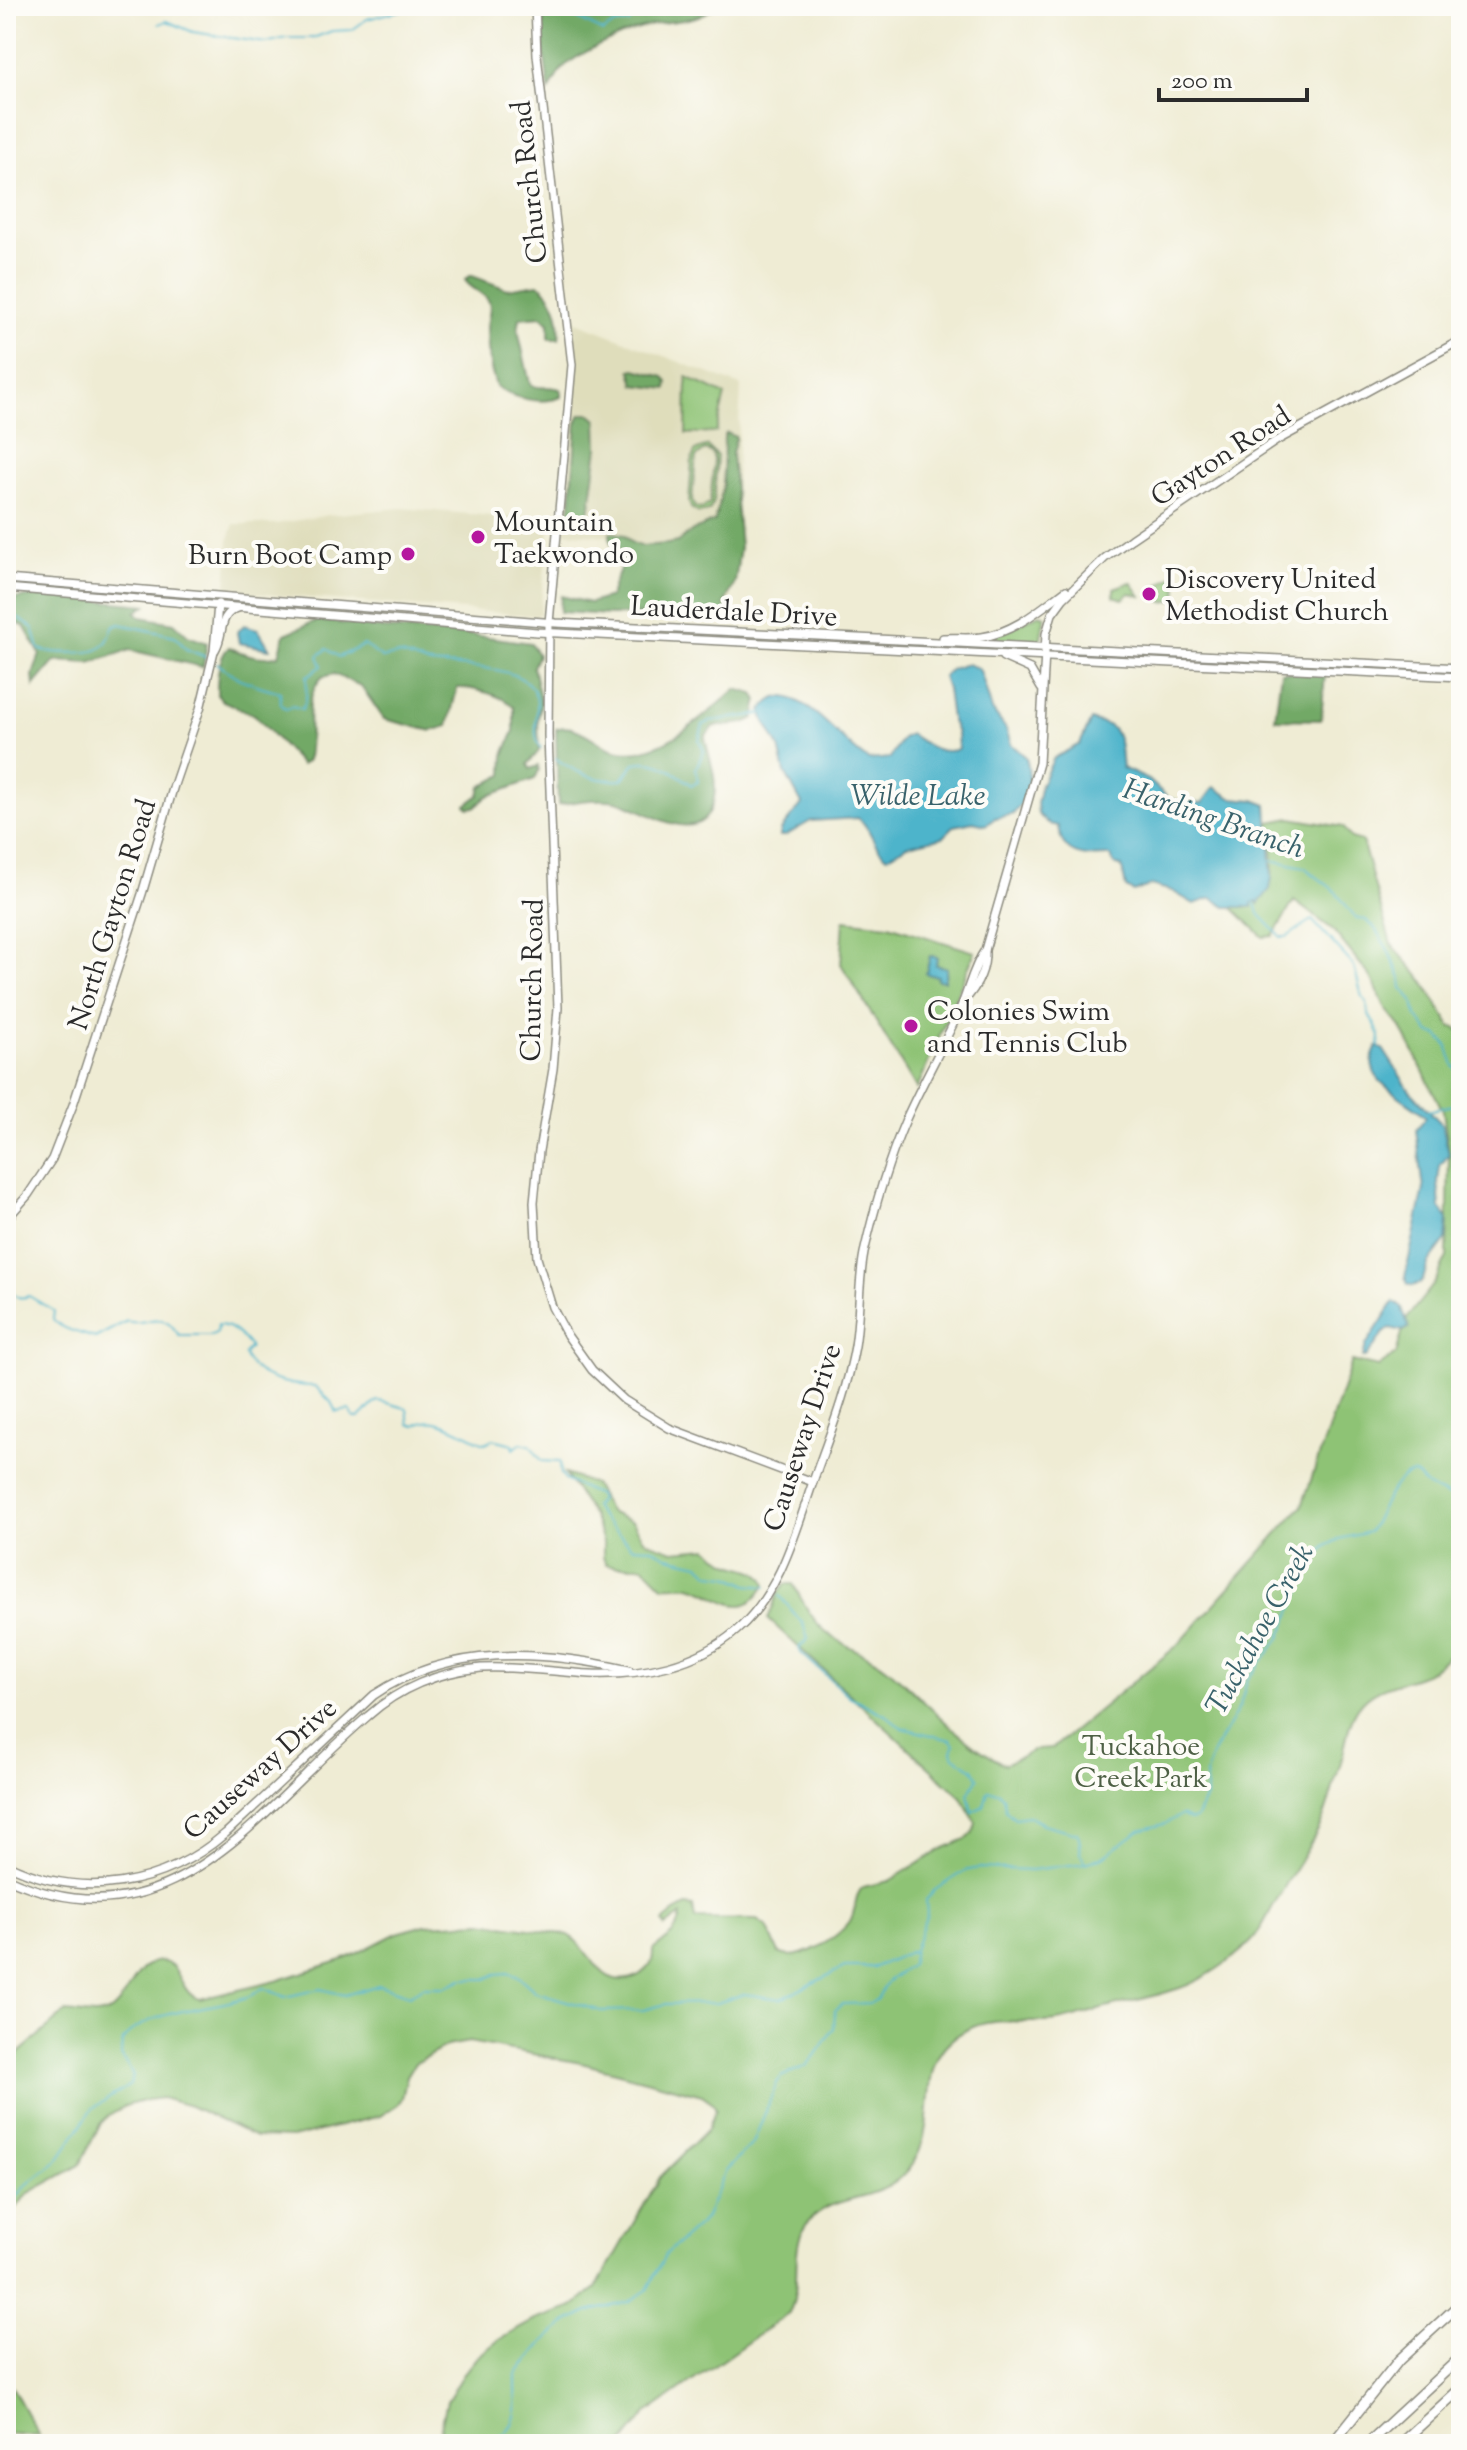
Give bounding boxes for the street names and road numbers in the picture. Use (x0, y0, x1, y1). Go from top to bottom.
street label: Church Road (503, 98, 559, 265)
street label: Gayton Road (1144, 397, 1300, 518)
street label: Lauderdale Drive (629, 588, 838, 638)
street label: North Gayton Road (60, 794, 168, 1035)
street label: Church Road (513, 898, 555, 1062)
street label: Causeway Drive (755, 1339, 853, 1537)
street label: Causeway Drive (175, 1690, 347, 1850)

